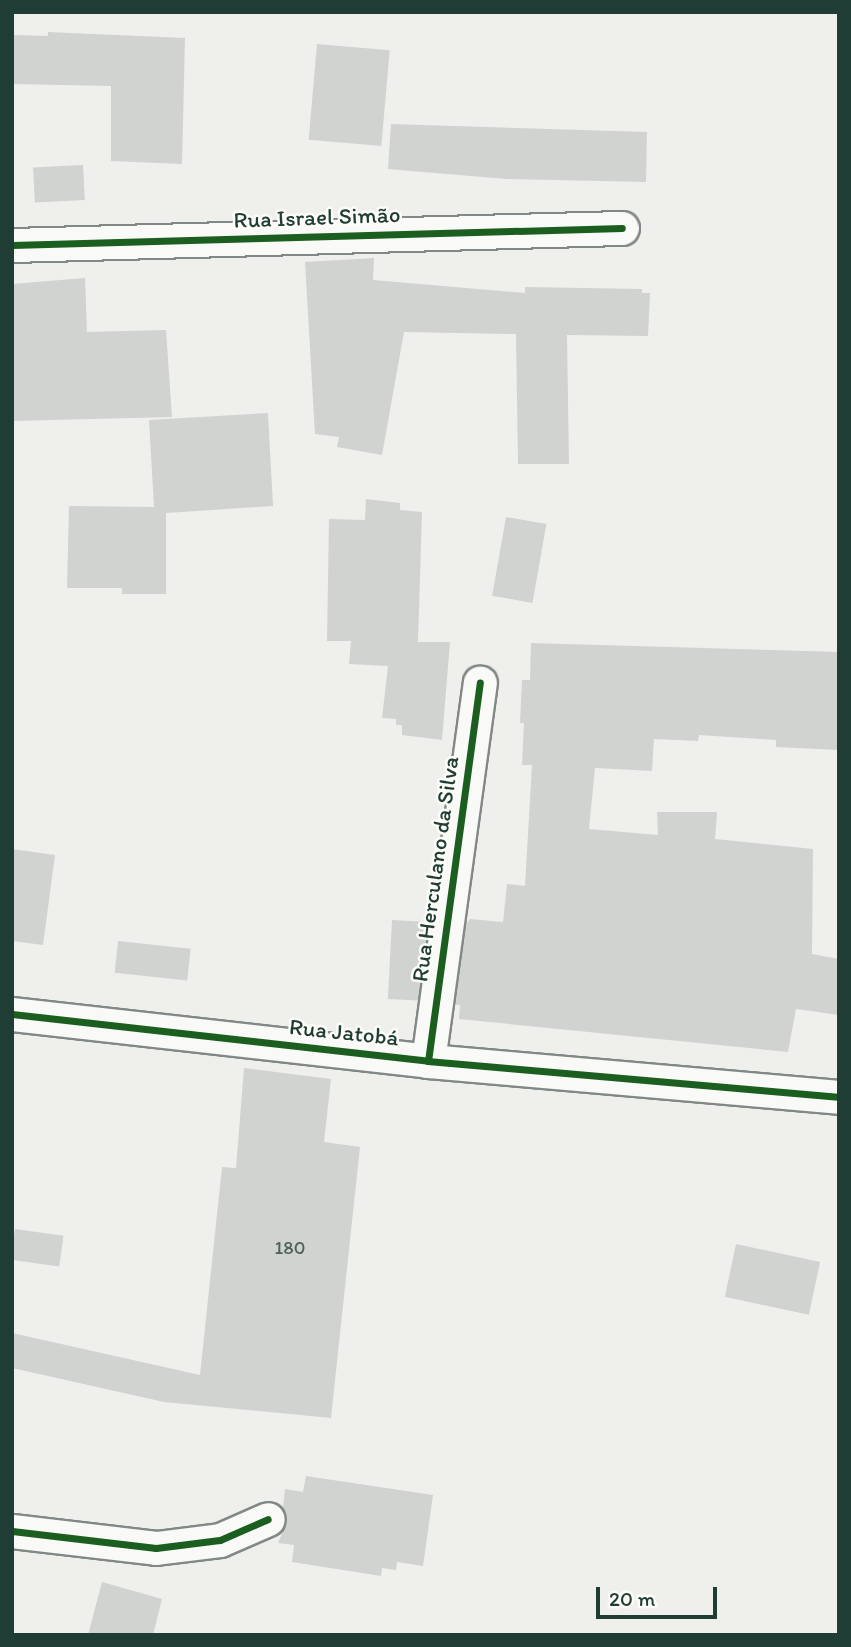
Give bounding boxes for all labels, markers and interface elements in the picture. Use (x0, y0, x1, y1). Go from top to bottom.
street label: Rua Israel Simão (233, 200, 401, 234)
street label: Rua Herculano da Silva (405, 754, 465, 984)
street label: Rua Jatobá (288, 1013, 400, 1051)
house number: 180 (275, 1237, 305, 1259)
scale bar (599, 1574, 720, 1618)
text: 20 m (609, 1586, 655, 1611)

